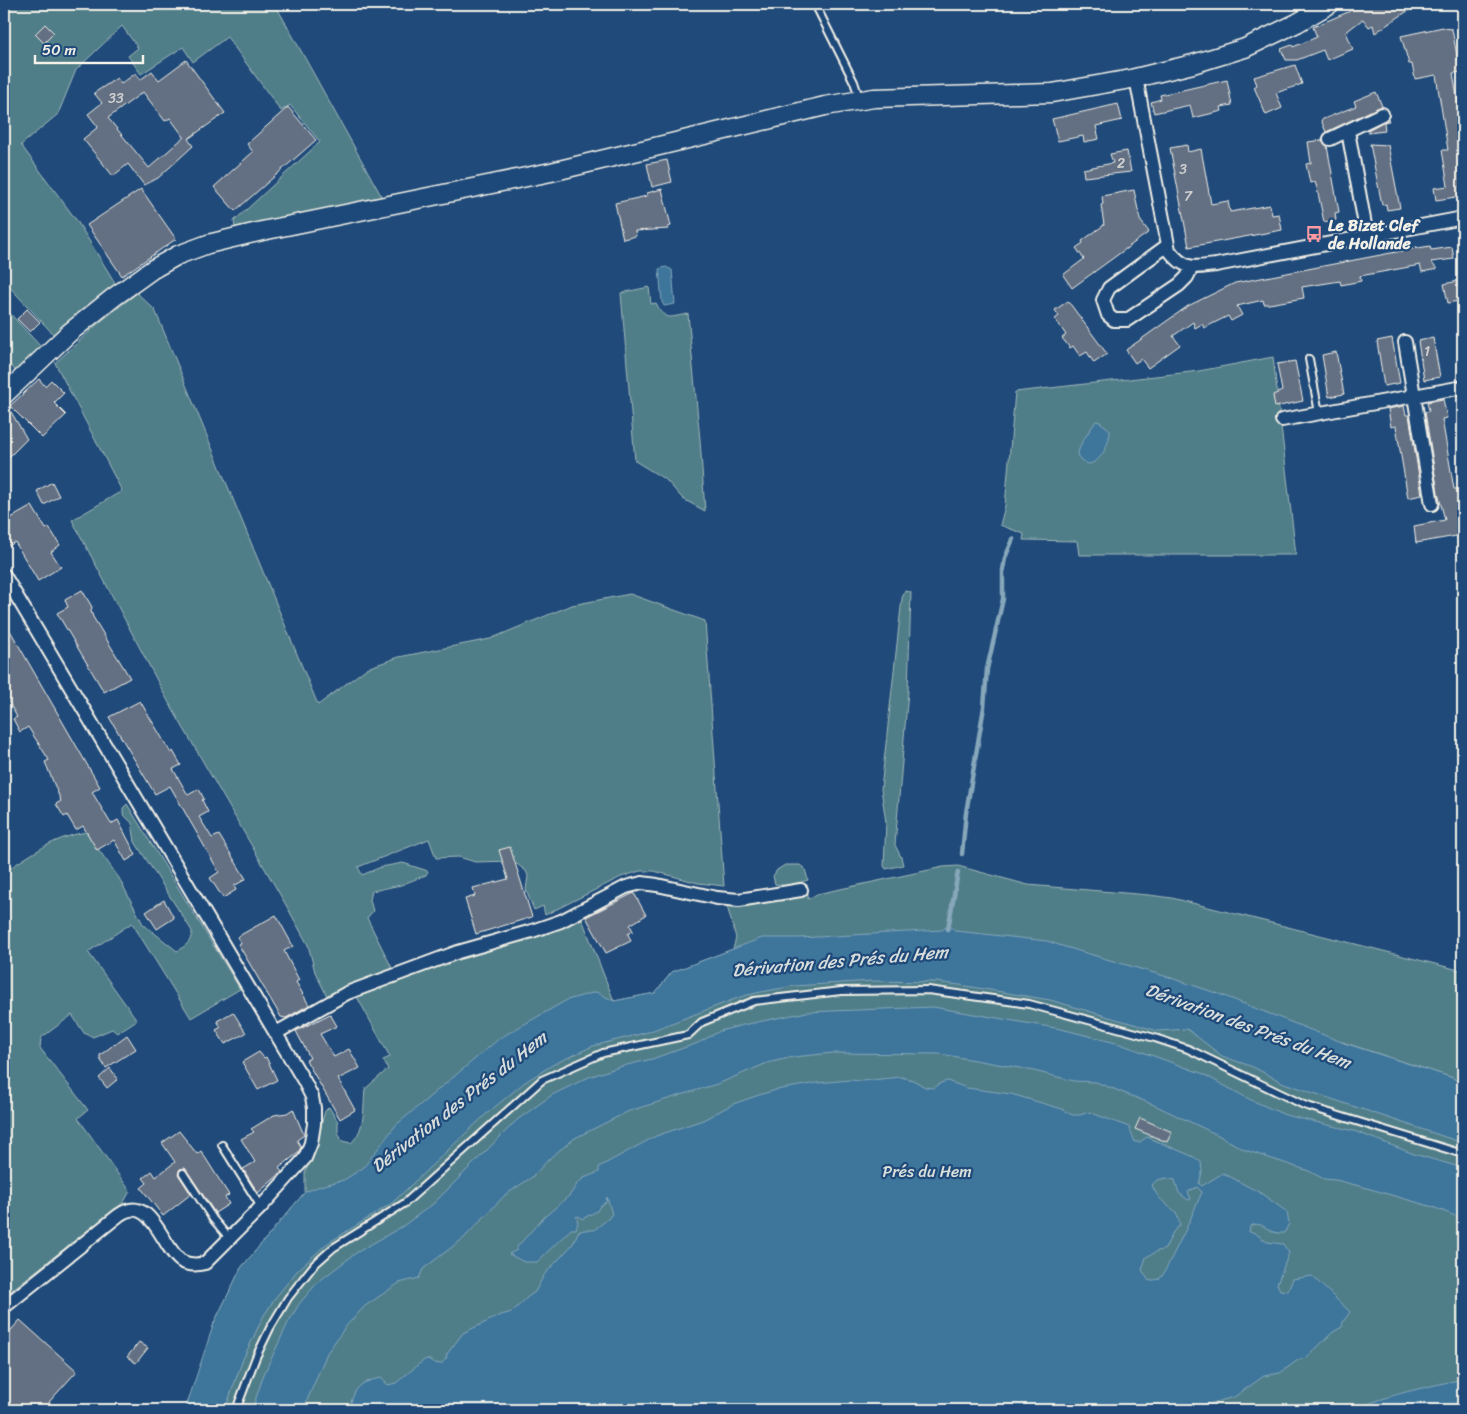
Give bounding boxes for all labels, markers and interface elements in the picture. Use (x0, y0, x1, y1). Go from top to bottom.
scale bar (35, 32, 142, 64)
text: 50 m (42, 37, 77, 63)
house number: 33 (108, 86, 124, 111)
house number: 2 (1117, 151, 1125, 176)
house number: 3 (1179, 157, 1187, 182)
house number: 7 (1184, 184, 1193, 209)
place label: Le Bizet Clef de Hollande (1328, 211, 1421, 258)
bus stop icon: Le Bizet Clef de Hollande (1304, 224, 1324, 244)
house number: 1 (1424, 339, 1430, 364)
water label: Dérivation des Prés du Hem (731, 935, 951, 986)
water label: Dérivation des Prés du Hem (1141, 974, 1357, 1079)
water label: Dérivation des Prés du Hem (364, 1021, 556, 1181)
park label: Prés du Hem (882, 1157, 972, 1186)

